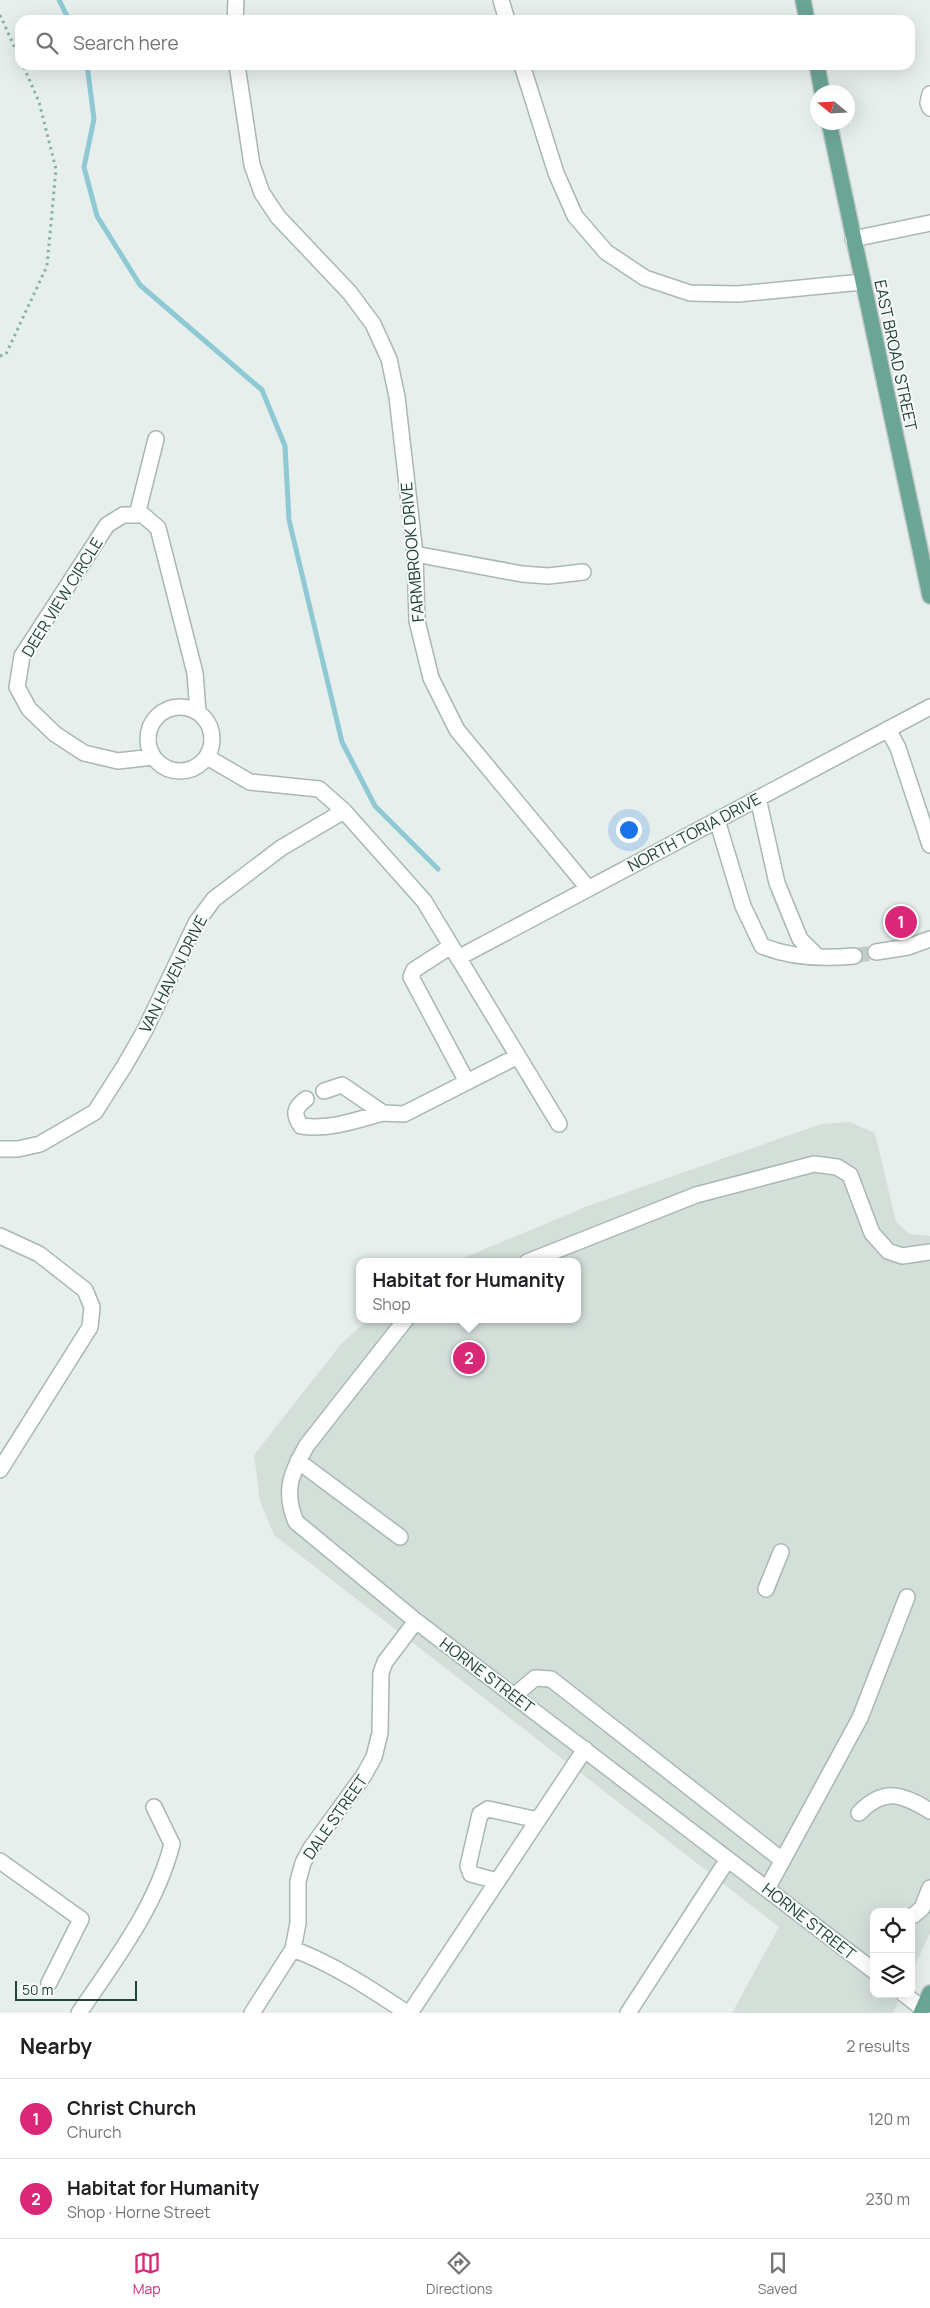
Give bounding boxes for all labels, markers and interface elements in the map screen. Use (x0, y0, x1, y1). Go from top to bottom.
search box (15, 15, 915, 70)
icon: search (33, 29, 61, 57)
text: Search here (73, 30, 179, 56)
north arrow (810, 85, 855, 130)
street label: EAST BROAD STREET (869, 278, 923, 433)
street label: FARMBROOK DRIVE (395, 481, 429, 623)
street label: DEER VIEW CIRCLE (16, 533, 108, 661)
street label: NORTH TORIA DRIVE (624, 788, 764, 876)
your location (616, 817, 642, 843)
pin: 1 (885, 903, 917, 941)
street label: VAN HAVEN DRIVE (134, 912, 212, 1036)
popup (356, 1258, 581, 1323)
text: Habitat for Humanity (372, 1267, 565, 1293)
text: Shop (372, 1293, 411, 1315)
pin: 2 (453, 1339, 485, 1377)
street label: HORNE STREET (435, 1632, 539, 1718)
street label: DALE STREET (298, 1770, 372, 1864)
street label: HORNE STREET (758, 1877, 861, 1965)
map controls (870, 1908, 915, 1998)
button: locate (870, 1908, 915, 1953)
button: layers (870, 1953, 915, 1998)
scale bar (15, 1978, 138, 2001)
text: 50 m (22, 1980, 53, 1999)
text: Nearby (20, 2032, 92, 2060)
text: 2 results (846, 2035, 910, 2057)
text: Christ Church (67, 2095, 196, 2121)
text: 1 (32, 2108, 40, 2130)
text: 120 m (868, 2108, 910, 2130)
text: Church (67, 2121, 121, 2143)
text: Habitat for Humanity (67, 2175, 259, 2201)
text: 2 (31, 2188, 41, 2210)
text: 230 m (866, 2188, 910, 2210)
text: Shop · Horne Street (67, 2201, 211, 2223)
tab: Map (133, 2249, 161, 2298)
tab: Directions (426, 2249, 492, 2298)
tab: Saved (758, 2249, 797, 2298)

